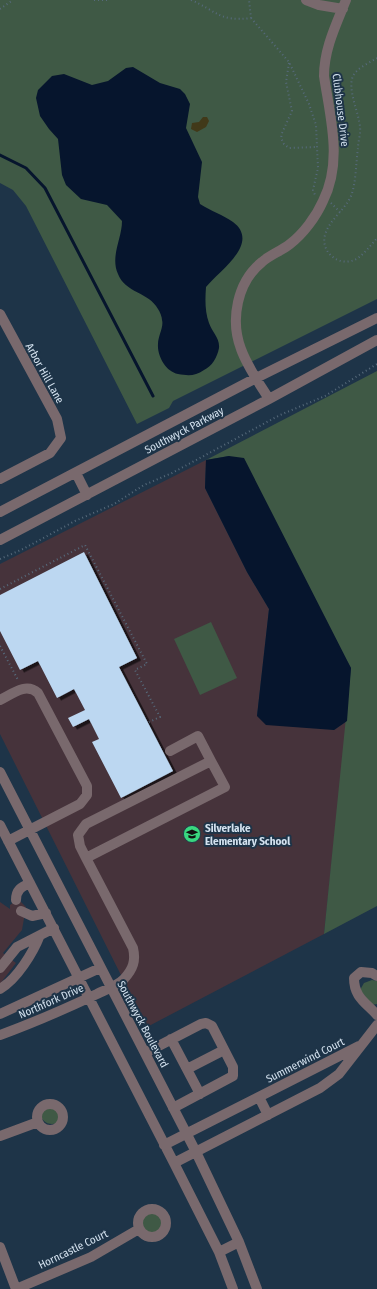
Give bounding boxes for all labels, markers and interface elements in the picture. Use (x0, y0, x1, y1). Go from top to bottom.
street label: Clubhouse Drive (330, 73, 351, 147)
street label: Arbor Hill Lane (23, 341, 66, 406)
street label: Southwyck Parkway (143, 404, 226, 457)
place label: Silverlake Elementary School (205, 822, 291, 848)
school or university icon: Silverlake Elementary School (182, 824, 202, 844)
street label: Southwyck Boulevard (114, 979, 171, 1070)
street label: Northfork Drive (17, 981, 86, 1022)
street label: Summerwind Court (264, 1035, 347, 1086)
street label: Horncastle Court (36, 1227, 110, 1272)

